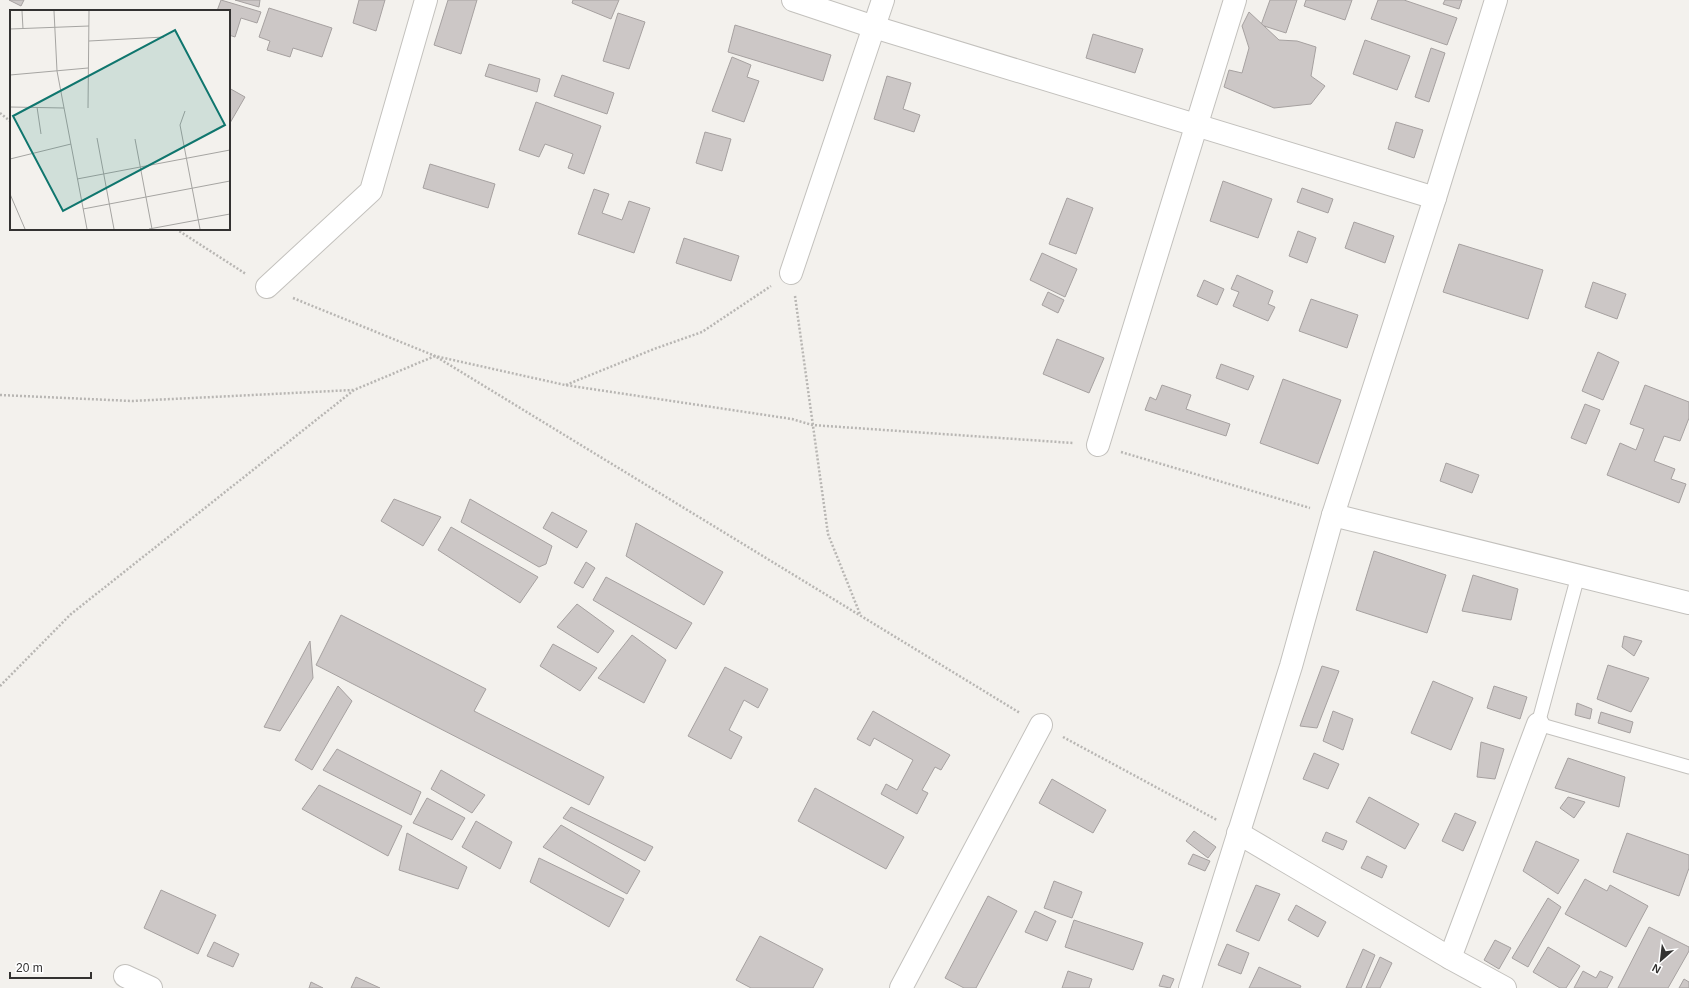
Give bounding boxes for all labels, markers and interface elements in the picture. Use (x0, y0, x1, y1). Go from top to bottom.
inset map (10, 10, 230, 230)
north arrow (1641, 940, 1681, 980)
scale bar (10, 954, 91, 980)
text: 20 m (16, 961, 43, 975)
text: N (1650, 962, 1663, 976)

